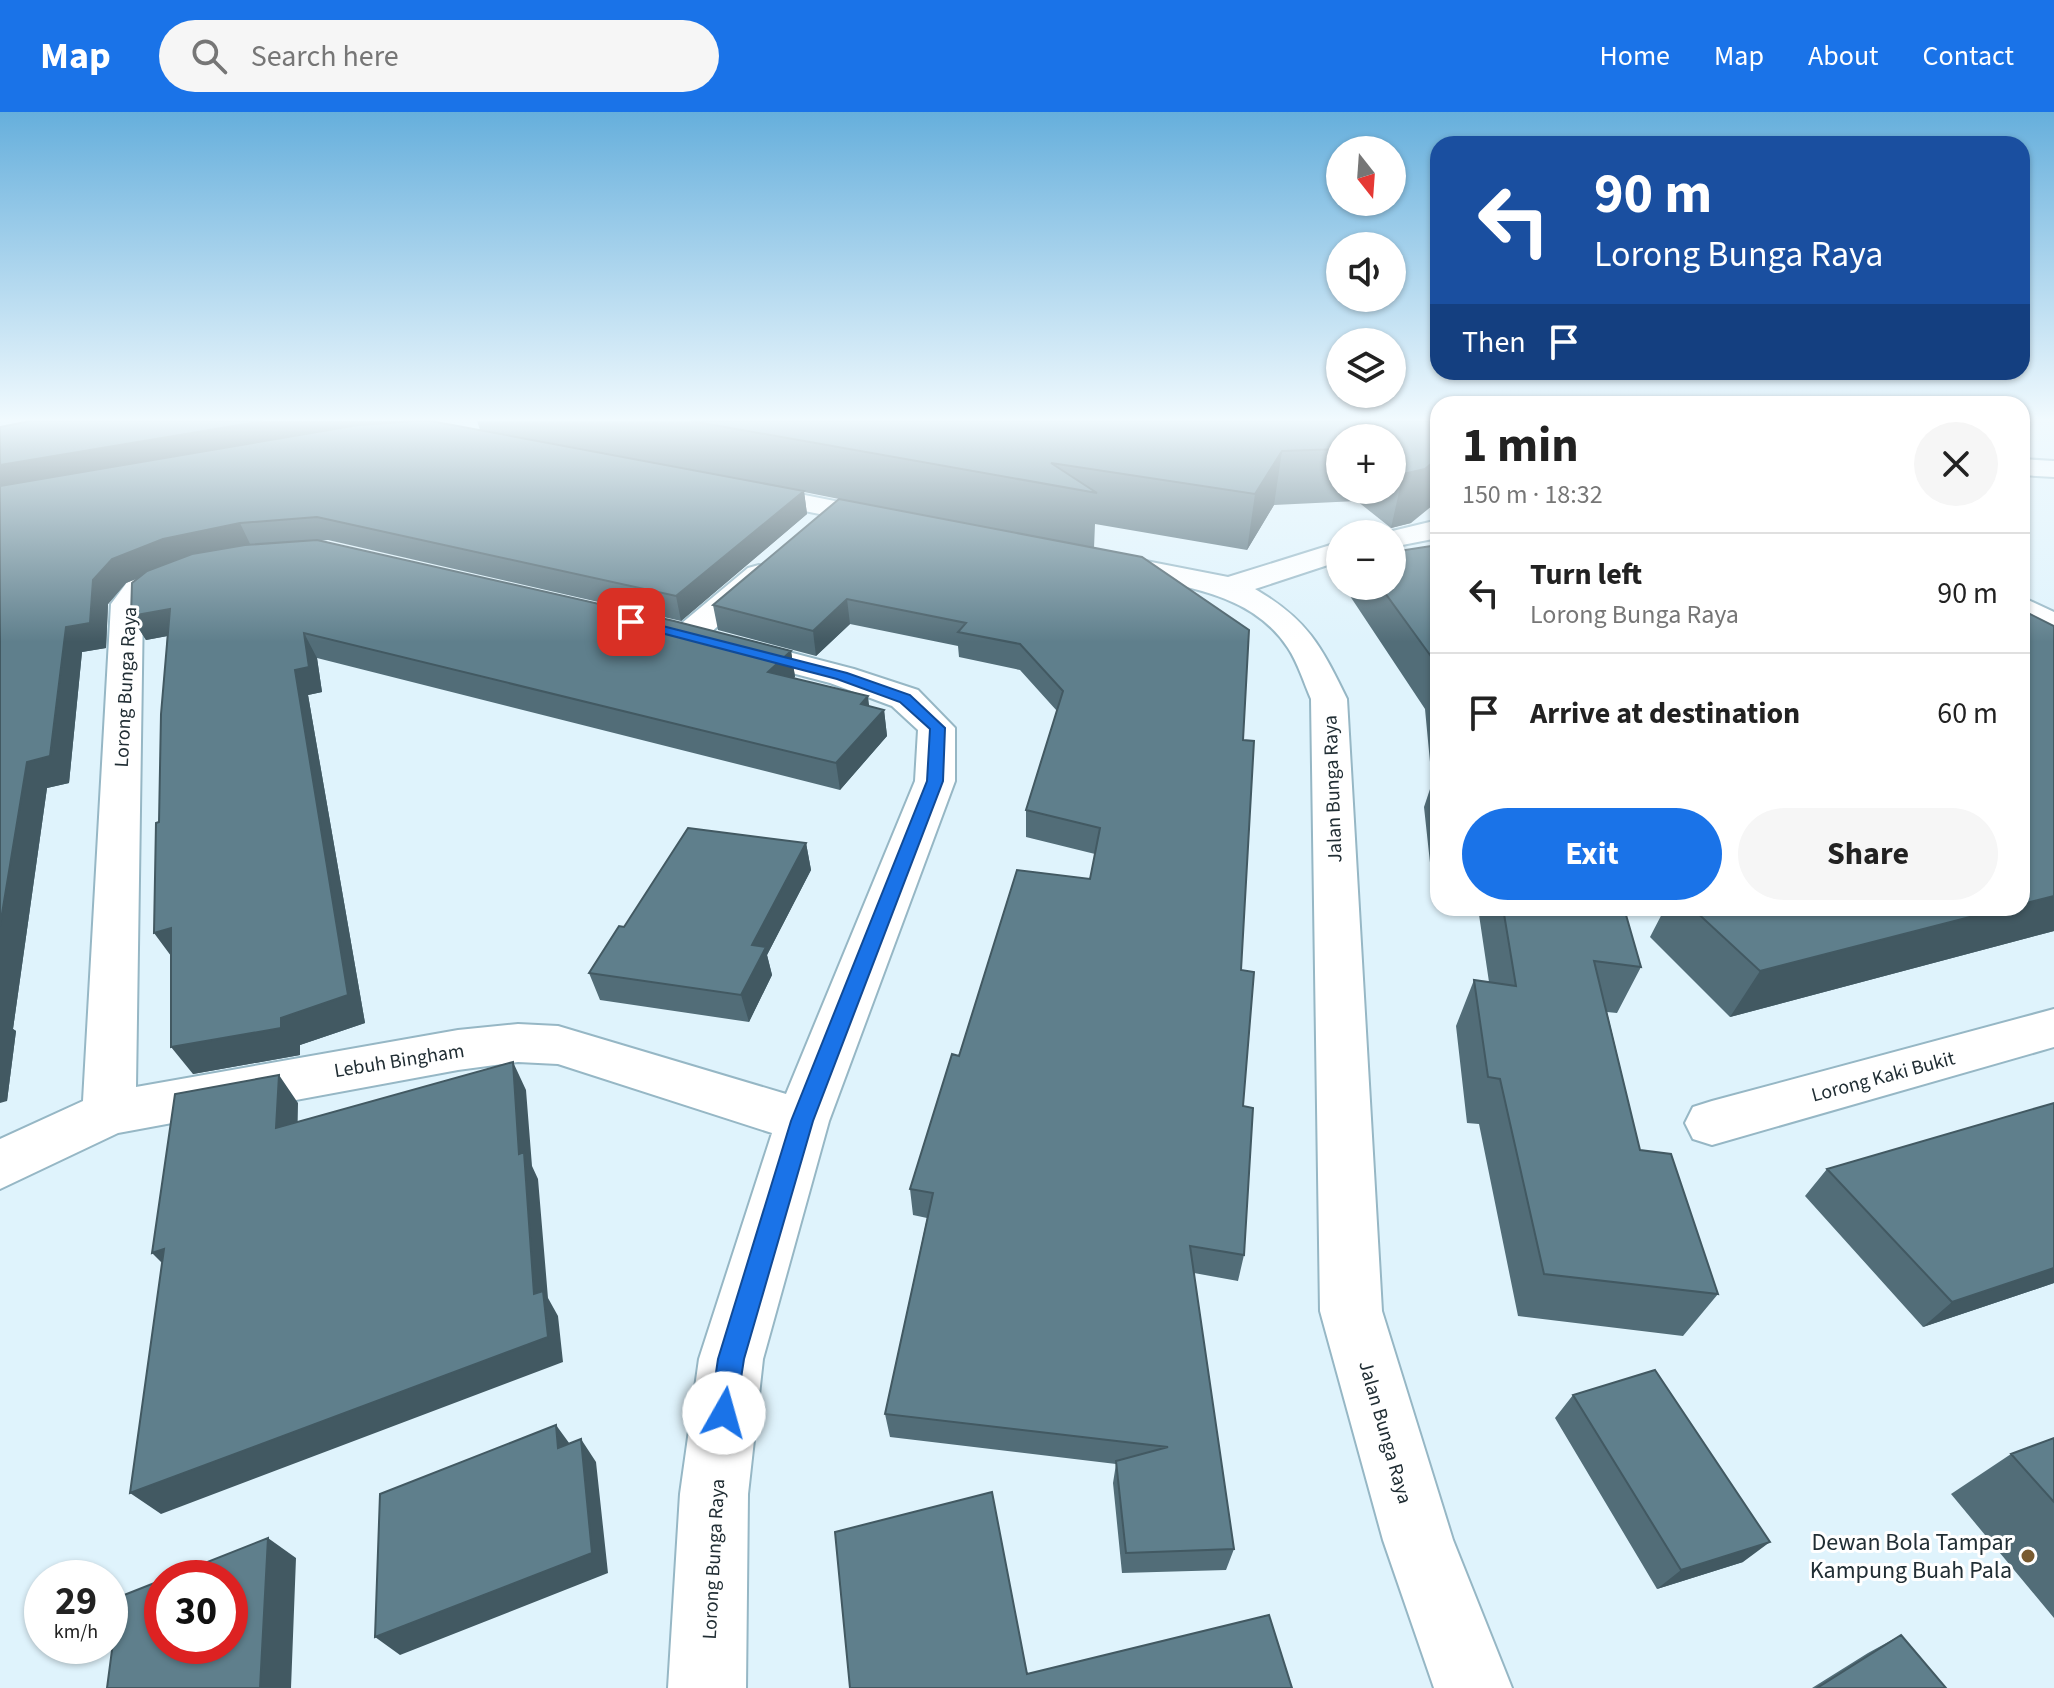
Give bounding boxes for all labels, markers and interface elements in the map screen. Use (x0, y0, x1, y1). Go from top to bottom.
search box (159, 20, 719, 92)
text: Map (40, 29, 111, 83)
icon: search (187, 34, 231, 78)
text: Search here (251, 35, 399, 78)
text: Home (1599, 36, 1670, 76)
text: Map (1714, 36, 1764, 76)
text: About (1808, 36, 1879, 76)
text: Contact (1923, 36, 2014, 76)
north arrow (1326, 136, 1406, 216)
map controls (1326, 136, 1406, 600)
text: 90 m (1594, 155, 1712, 234)
icon: left (1462, 168, 1566, 272)
text: Lorong Bunga Raya (1594, 229, 1883, 280)
button: sound (1326, 232, 1406, 312)
icon: arrive (1542, 320, 1586, 364)
text: Then (1462, 321, 1526, 364)
button: layers (1326, 328, 1406, 408)
text: 1 min (1462, 412, 1579, 480)
button: close (1914, 422, 1998, 506)
button: + (1326, 424, 1406, 504)
text: 150 m · 18:32 (1462, 476, 1603, 513)
button: − (1326, 520, 1406, 600)
text: Turn left (1530, 553, 1642, 596)
icon: left (1462, 571, 1506, 615)
text: 90 m (1937, 572, 1998, 615)
pin (597, 588, 665, 656)
text: Lorong Bunga Raya (1530, 596, 1739, 633)
icon: arrive (609, 600, 653, 644)
street label: Lorong Bunga Raya (108, 606, 144, 768)
icon: arrive (1462, 691, 1506, 735)
text: Arrive at destination (1530, 692, 1800, 735)
text: 60 m (1937, 692, 1998, 735)
street label: Jalan Bunga Raya (1316, 715, 1350, 863)
button: Exit (1462, 808, 1722, 900)
button: Share (1738, 808, 1998, 900)
street label: Lebuh Bingham (332, 1037, 466, 1085)
street label: Lorong Kaki Bukit (1808, 1044, 1958, 1110)
street label: Jalan Bunga Raya (1351, 1357, 1419, 1507)
position arrow (682, 1371, 766, 1455)
street label: Lorong Bunga Raya (696, 1478, 732, 1640)
place label: Dewan Bola Tampar Kampung Buah Pala (1810, 1525, 2013, 1588)
marker: Dewan Bola Tampar Kampung Buah Pala (2019, 1547, 2037, 1565)
speed limit sign: 30 (144, 1560, 248, 1664)
text: 29 (55, 1573, 97, 1630)
text: km/h (54, 1618, 98, 1646)

